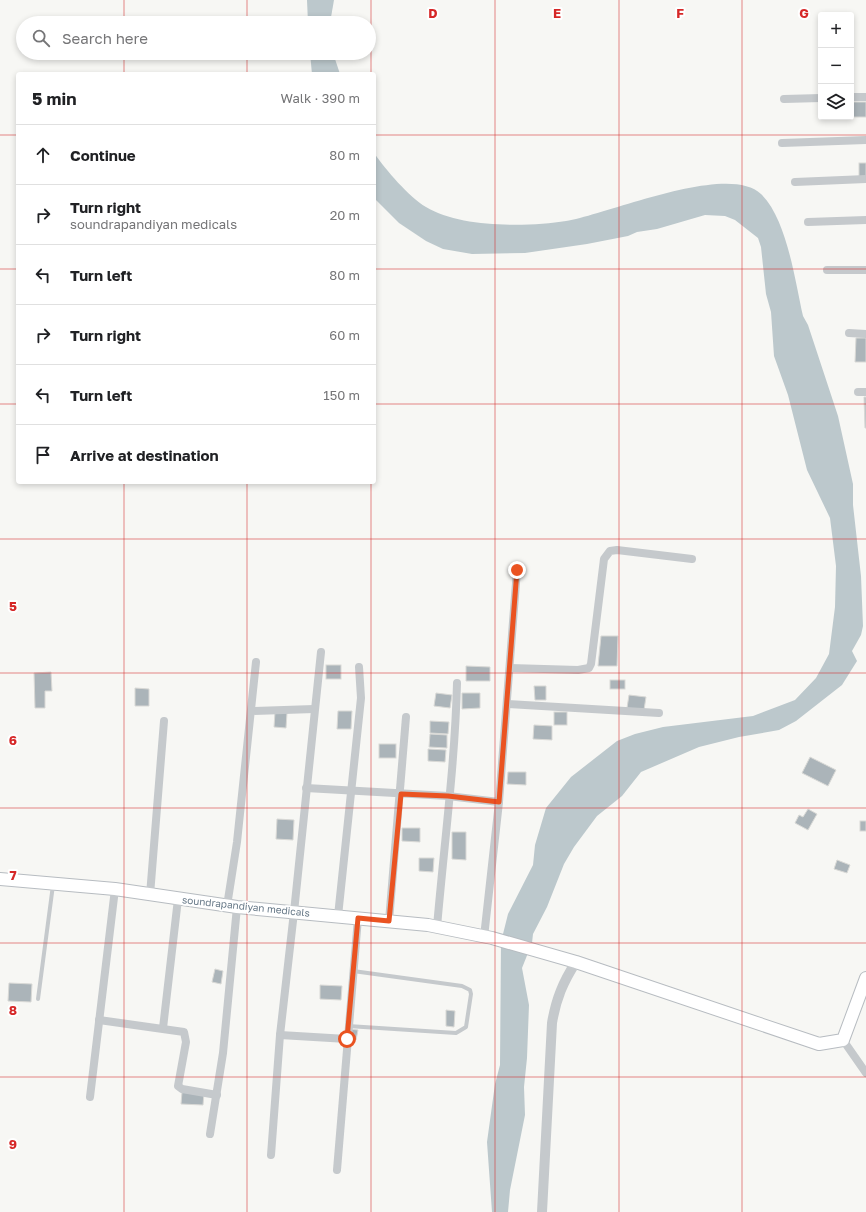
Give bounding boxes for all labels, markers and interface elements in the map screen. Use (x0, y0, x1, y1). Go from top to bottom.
text: D (428, 5, 438, 21)
text: E (553, 5, 561, 21)
text: F (676, 5, 684, 21)
text: G (799, 5, 809, 21)
map controls (818, 12, 854, 120)
button: + (818, 12, 854, 48)
search box (16, 16, 376, 60)
icon: search (30, 27, 52, 49)
text: Search here (62, 29, 148, 47)
button: − (818, 48, 854, 84)
button: layers (818, 84, 854, 120)
text: 5 min (32, 88, 76, 109)
text: Walk · 390 m (281, 90, 360, 106)
icon: ahead (32, 144, 54, 166)
text: Continue (70, 146, 136, 164)
text: 80 m (329, 147, 360, 163)
text: Turn right (70, 198, 141, 216)
icon: right (32, 204, 54, 226)
text: 20 m (330, 207, 360, 223)
text: soundrapandiyan medicals (70, 216, 237, 232)
icon: left (32, 264, 54, 286)
text: Turn left (70, 266, 132, 284)
text: 80 m (329, 267, 360, 283)
icon: right (32, 324, 54, 346)
text: Turn right (70, 326, 141, 344)
text: 60 m (329, 327, 360, 343)
icon: left (32, 384, 54, 406)
text: Turn left (70, 386, 132, 404)
text: 150 m (323, 387, 360, 403)
icon: arrive (32, 444, 54, 466)
text: Arrive at destination (70, 446, 219, 464)
route end (508, 561, 526, 579)
text: 5 (9, 598, 17, 614)
text: 6 (9, 732, 17, 748)
text: 7 (9, 867, 17, 883)
street label: soundrapandiyan medicals (181, 893, 311, 919)
text: 8 (9, 1002, 17, 1018)
route start (338, 1030, 356, 1048)
text: 9 (9, 1136, 17, 1152)

